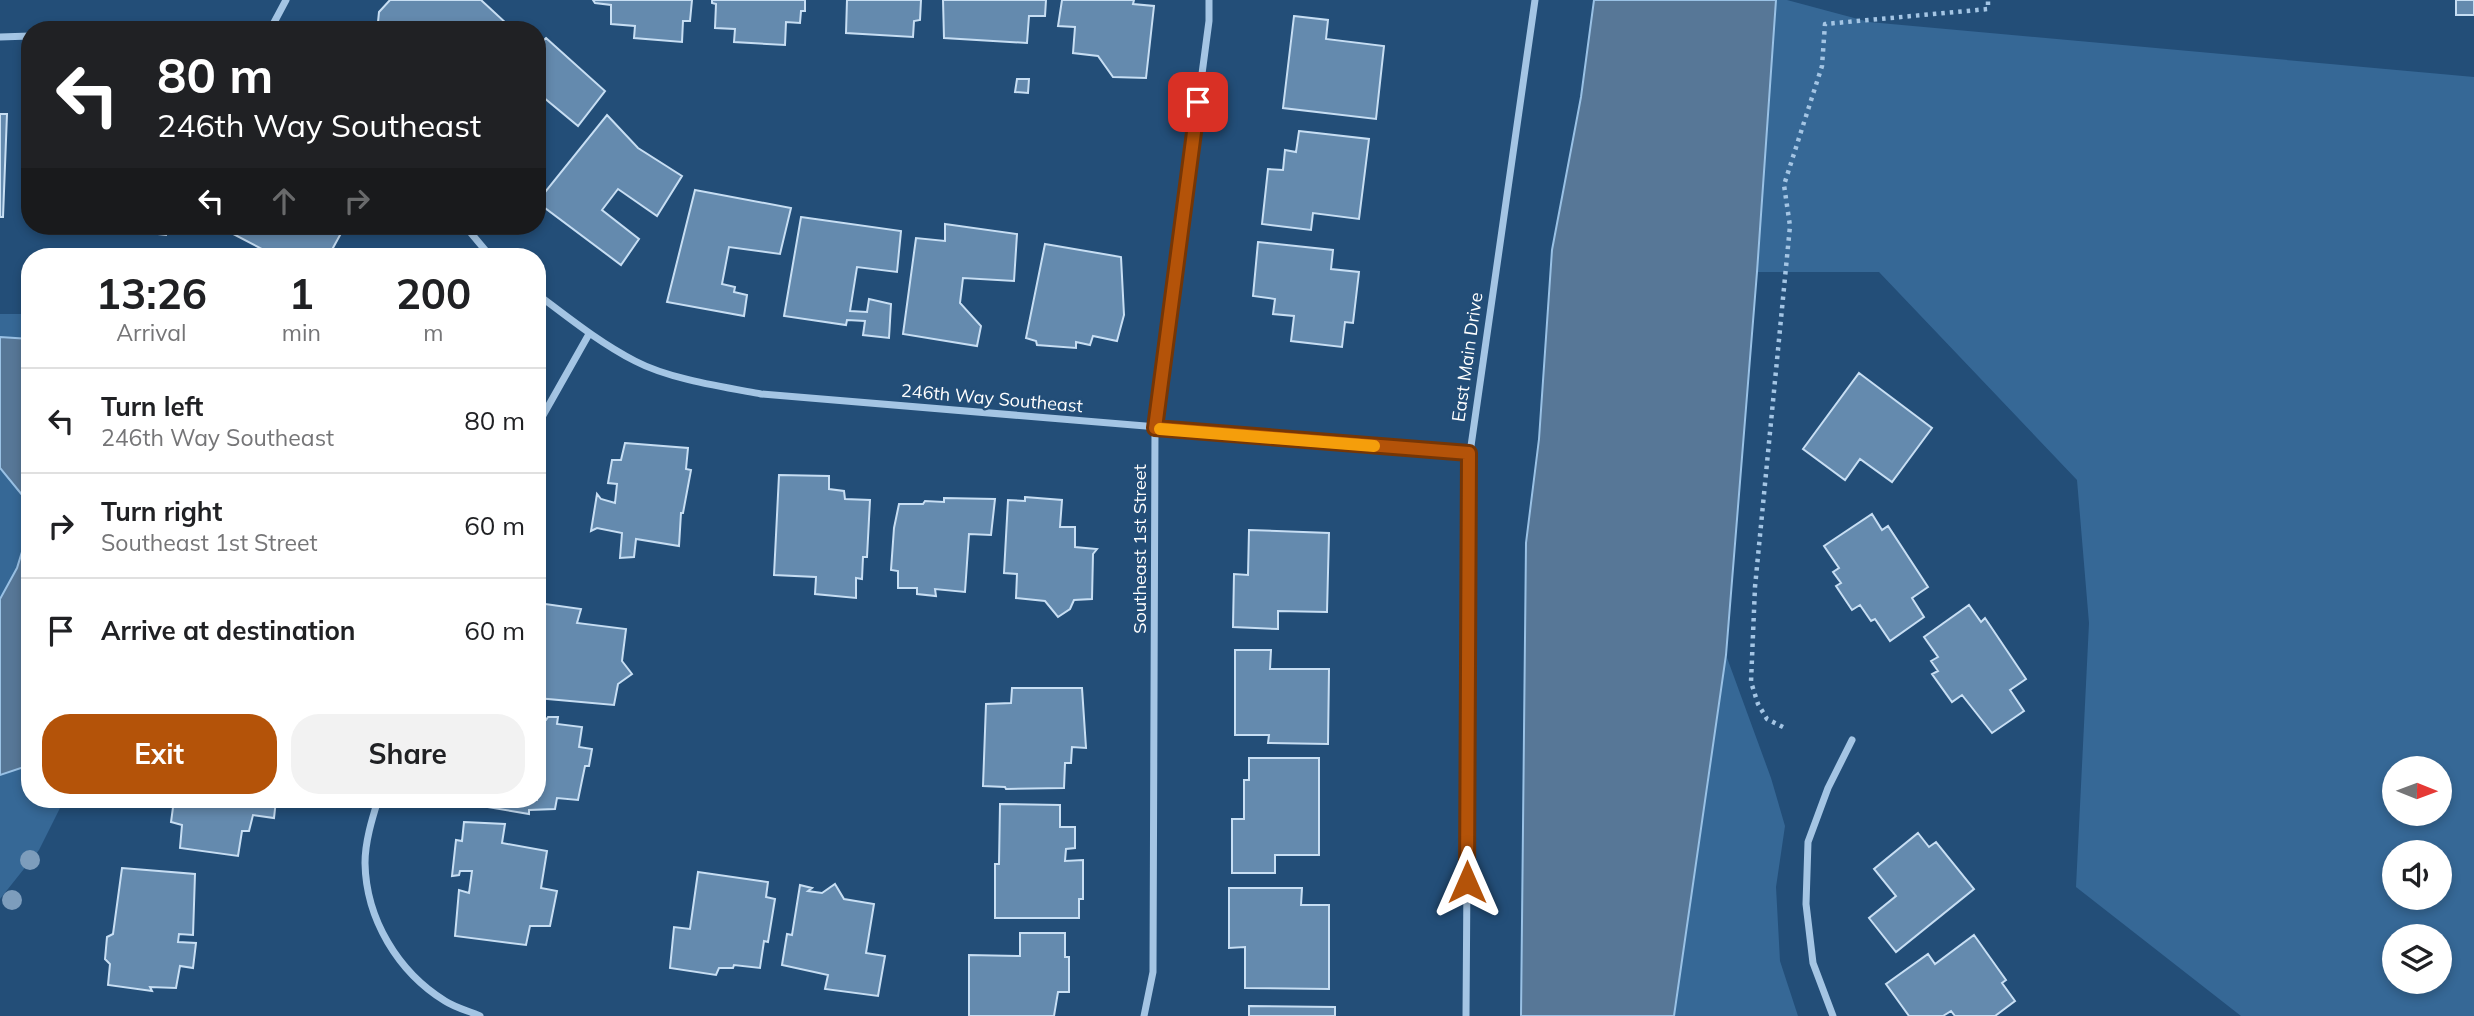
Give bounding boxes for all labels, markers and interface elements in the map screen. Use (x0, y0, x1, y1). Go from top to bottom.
text: 80 m (157, 44, 273, 105)
icon: left (42, 49, 133, 140)
pin (1168, 72, 1228, 132)
icon: arrive (1179, 83, 1217, 121)
text: 246th Way Southeast (157, 105, 481, 145)
icon: left (192, 182, 230, 220)
icon: ahead (265, 182, 303, 220)
icon: right (338, 182, 376, 220)
text: 13:26 (96, 267, 207, 320)
text: 1 (289, 267, 314, 320)
text: 200 (396, 267, 471, 320)
street label: East Main Drive (1447, 291, 1487, 423)
text: Arrival (116, 318, 187, 347)
text: min (282, 318, 321, 347)
text: m (423, 318, 444, 347)
street label: 246th Way Southeast (900, 379, 1084, 417)
text: Turn left (101, 390, 203, 423)
icon: left (42, 402, 80, 440)
text: 80 m (464, 404, 525, 437)
text: 246th Way Southeast (101, 423, 334, 452)
street label: Southeast 1st Street (1128, 464, 1151, 634)
text: Turn right (101, 495, 222, 528)
icon: right (42, 507, 80, 545)
text: 60 m (464, 509, 525, 542)
text: Southeast 1st Street (101, 528, 318, 557)
icon: arrive (42, 612, 80, 650)
text: Arrive at destination (101, 614, 356, 647)
text: 60 m (464, 614, 525, 647)
button: Exit (42, 714, 277, 794)
button: Share (291, 714, 525, 794)
north arrow (2382, 756, 2452, 826)
map controls (2382, 756, 2452, 994)
button: sound (2382, 840, 2452, 910)
position arrow (1430, 845, 1504, 919)
button: layers (2382, 924, 2452, 994)

